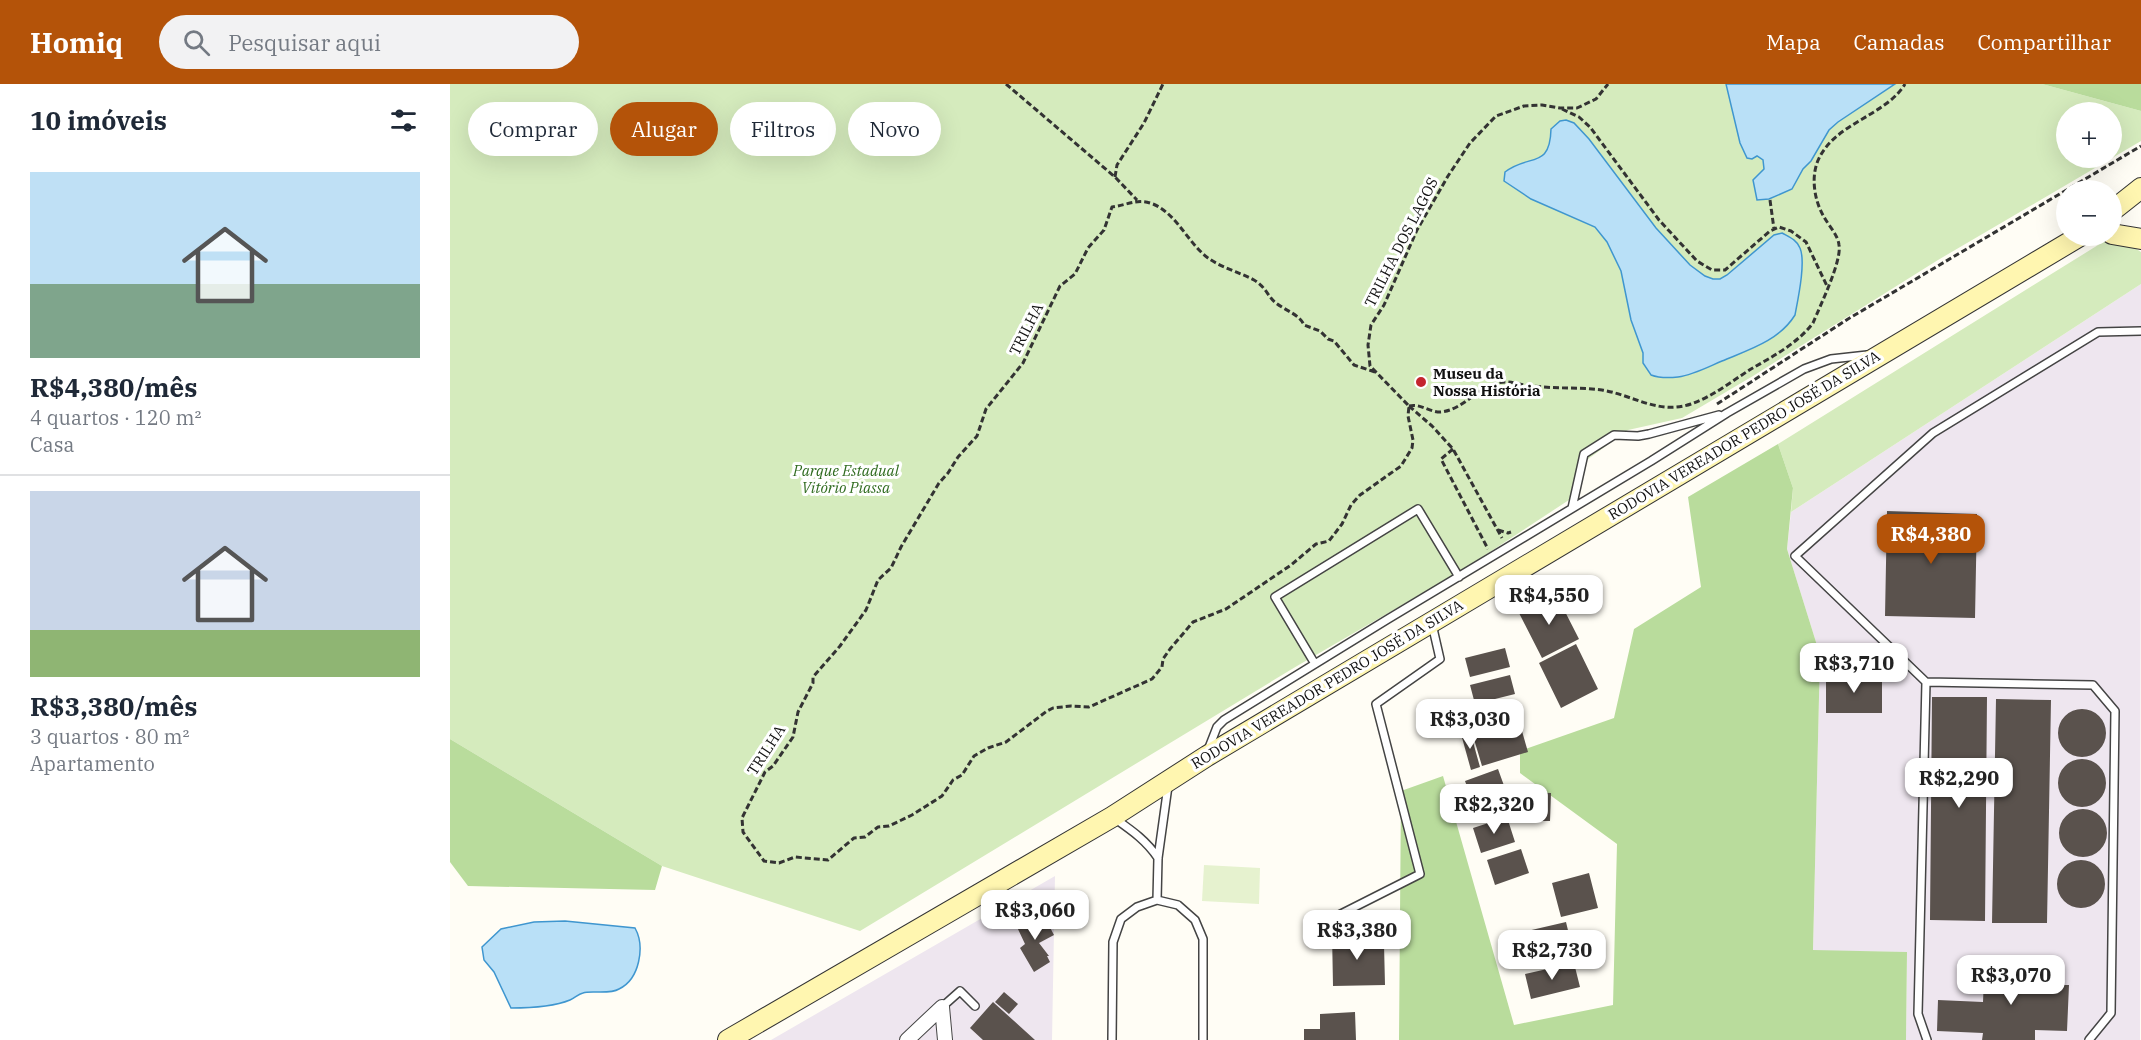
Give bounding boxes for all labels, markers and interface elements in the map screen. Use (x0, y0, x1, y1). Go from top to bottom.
search box (159, 15, 579, 69)
text: Homiq (30, 24, 123, 61)
icon: search (180, 26, 213, 59)
text: Pesquisar aqui (228, 28, 381, 57)
text: Mapa (1766, 28, 1821, 56)
text: Camadas (1854, 28, 1944, 56)
text: Compartilhar (1977, 28, 2111, 56)
chip: Comprar (468, 102, 598, 156)
chip: Alugar (610, 102, 718, 156)
chip: Filtros (730, 102, 836, 156)
chip: Novo (848, 102, 941, 156)
map controls (2056, 102, 2122, 246)
button: + (2056, 102, 2122, 168)
text: 10 imóveis (30, 103, 167, 137)
icon: filters (387, 104, 420, 137)
street label: TRILHA DOS LAGOS (1360, 174, 1442, 310)
button: − (2056, 180, 2122, 246)
icon: home (171, 211, 279, 319)
street label: TRILHA (1005, 299, 1048, 358)
street label: RODOVIA VEREADOR PEDRO JOSÉ DA SILVA (1605, 346, 1884, 524)
place label: Museu da Nossa História (1433, 364, 1541, 400)
text: R$4,380/mês (30, 370, 197, 404)
marker: Museu da Nossa História (1414, 375, 1428, 389)
text: 4 quartos · 120 m² (30, 404, 201, 431)
text: Casa (30, 431, 74, 458)
park label: Parque Estadual Vitório Piassa (792, 461, 900, 497)
pin: R$4,380 (1876, 514, 1986, 565)
text: R$4,380 (1891, 520, 1971, 547)
icon: home (171, 530, 279, 638)
pin: R$4,550 (1494, 575, 1604, 626)
text: R$4,550 (1509, 581, 1589, 608)
street label: RODOVIA VEREADOR PEDRO JOSÉ DA SILVA (1188, 595, 1467, 773)
pin: R$3,710 (1799, 643, 1909, 694)
text: R$3,710 (1814, 649, 1894, 676)
text: R$3,380/mês (30, 689, 197, 723)
pin: R$3,030 (1415, 699, 1525, 750)
text: R$3,030 (1430, 705, 1510, 732)
street label: TRILHA (743, 721, 790, 779)
text: 3 quartos · 80 m² (30, 723, 189, 750)
text: Apartamento (30, 750, 155, 777)
pin: R$2,290 (1904, 758, 2014, 809)
text: R$2,290 (1919, 764, 1999, 791)
pin: R$2,320 (1439, 784, 1549, 835)
text: R$2,320 (1454, 790, 1534, 817)
pin: R$3,060 (980, 890, 1090, 941)
text: R$3,060 (995, 896, 1075, 923)
pin: R$3,380 (1302, 910, 1412, 961)
text: R$3,380 (1317, 916, 1397, 943)
pin: R$2,730 (1497, 930, 1607, 981)
text: R$2,730 (1512, 936, 1592, 963)
pin: R$3,070 (1956, 955, 2066, 1006)
text: R$3,070 (1971, 961, 2051, 988)

